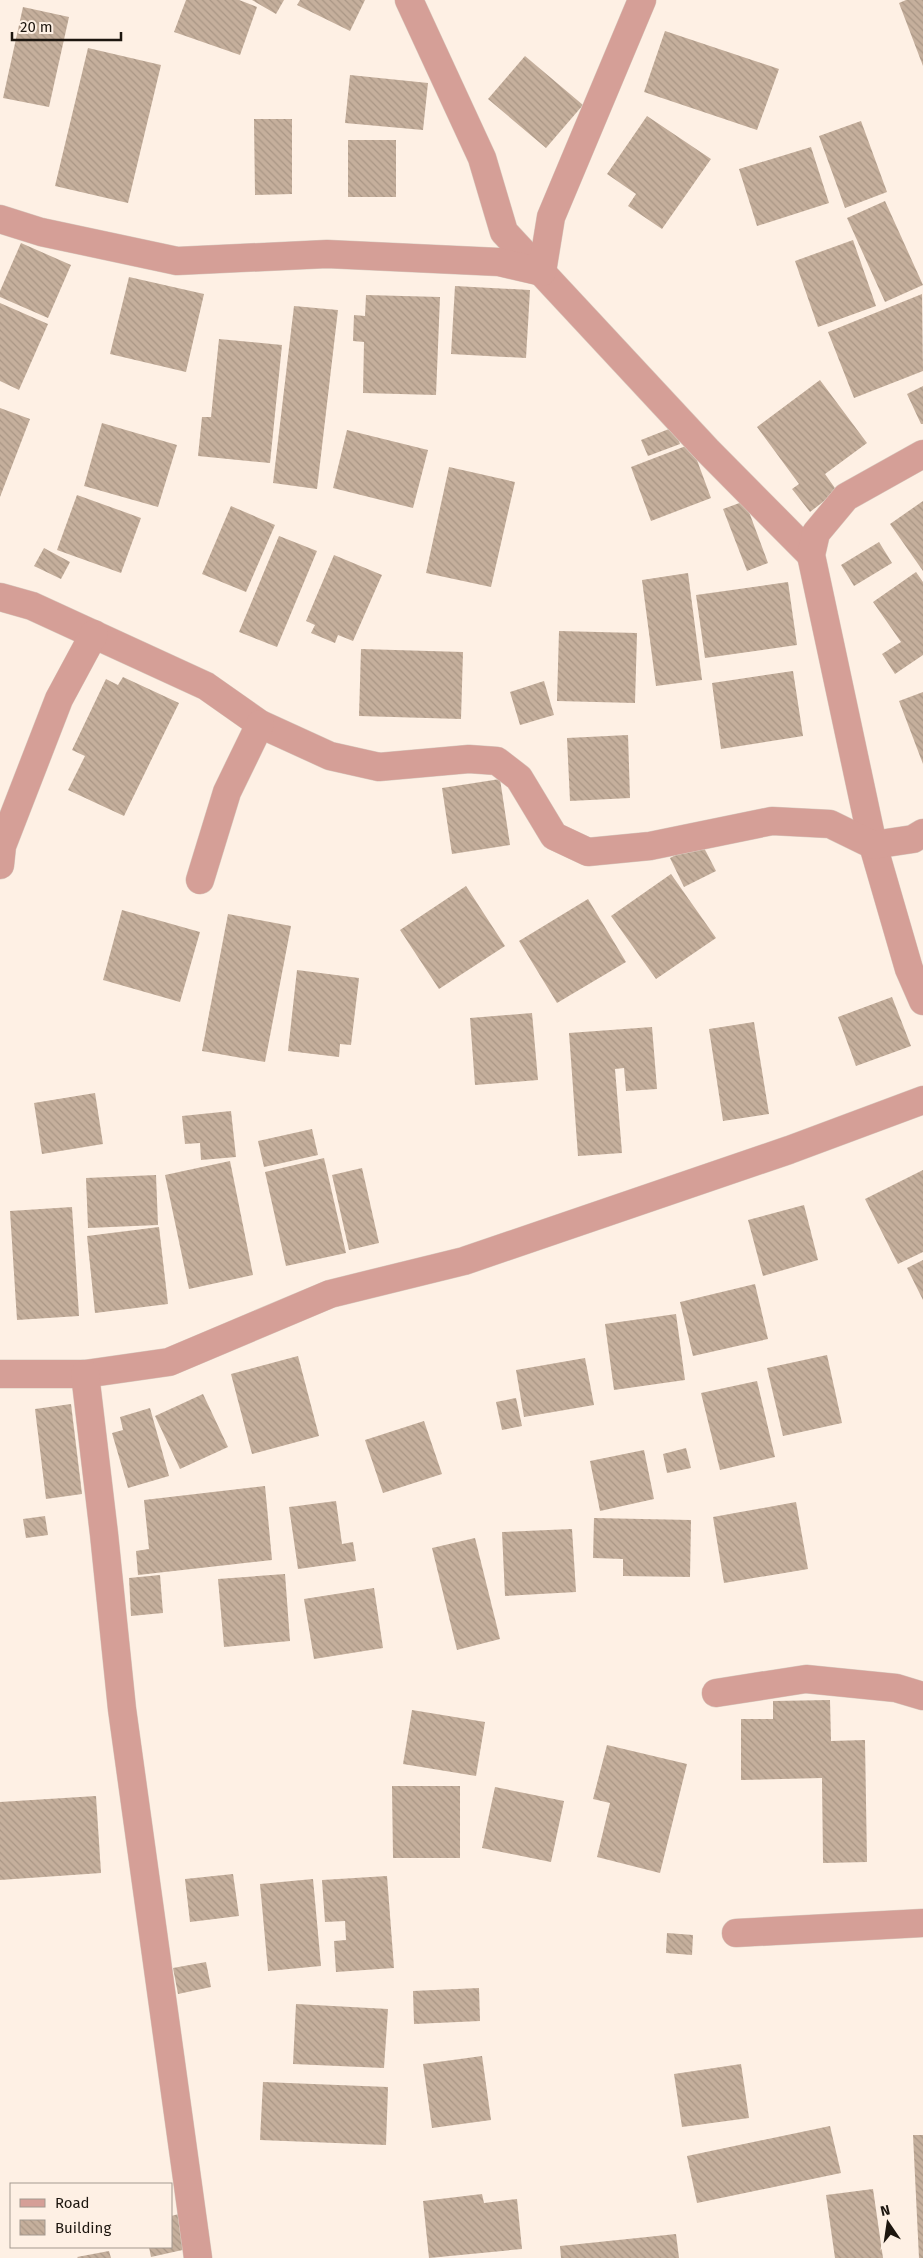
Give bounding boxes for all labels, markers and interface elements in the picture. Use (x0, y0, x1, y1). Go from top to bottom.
scale bar (12, 10, 121, 42)
text: 20 m (20, 18, 53, 36)
legend (10, 2183, 172, 2248)
text: Road (55, 2194, 90, 2212)
north arrow (863, 2198, 913, 2248)
text: N (879, 2201, 892, 2220)
text: Building (55, 2219, 111, 2237)

